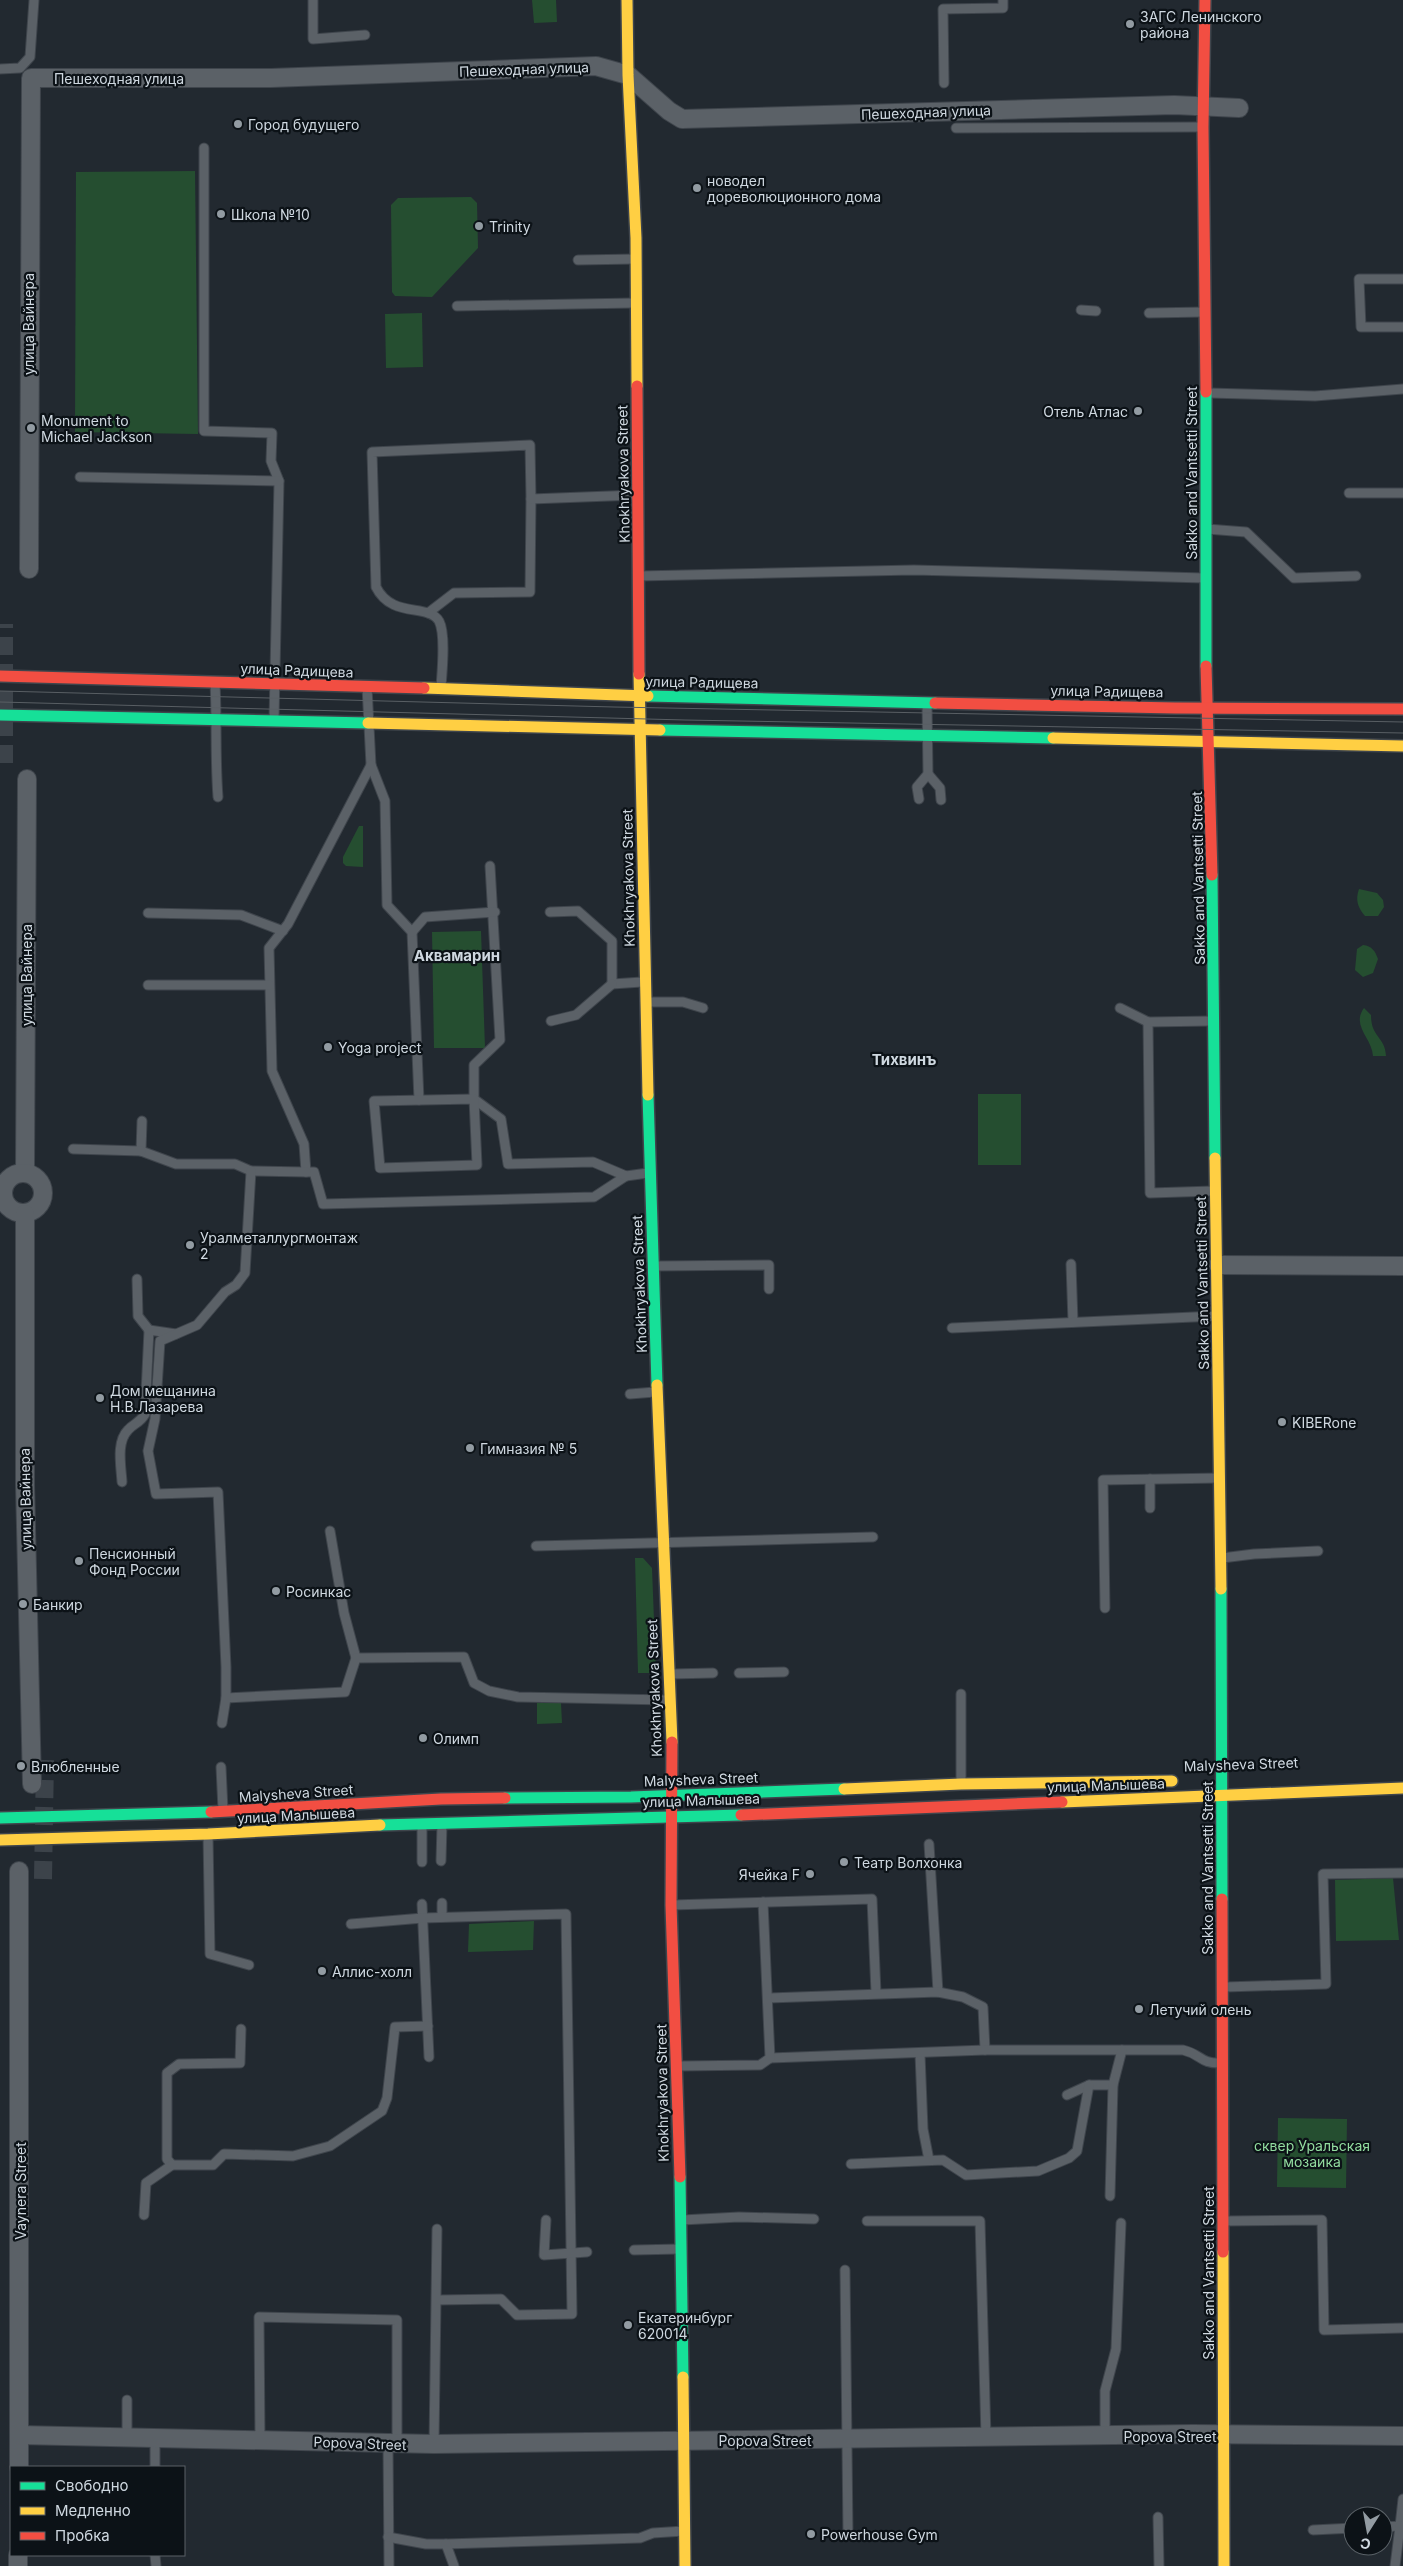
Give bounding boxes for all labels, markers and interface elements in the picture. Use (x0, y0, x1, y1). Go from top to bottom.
place label: ЗАГС Ленинского района (1140, 8, 1262, 41)
marker: ЗАГС Ленинского района (1124, 18, 1136, 30)
street label: Пешеходная улица (459, 58, 589, 80)
street label: Пешеходная улица (54, 70, 184, 87)
street label: Пешеходная улица (861, 101, 991, 123)
place label: Город будущего (248, 116, 359, 133)
marker: Город будущего (232, 118, 244, 130)
place label: новодел дореволюционного дома (707, 172, 881, 205)
marker: новодел дореволюционного дома (691, 182, 703, 194)
place label: Школа №10 (231, 206, 310, 223)
marker: Школа №10 (215, 208, 227, 220)
place label: Trinity (489, 218, 531, 235)
marker: Trinity (473, 220, 485, 232)
street label: улица Вайнера (20, 273, 37, 375)
street label: Sakko and Vantsetti Street (1183, 386, 1200, 560)
place label: Отель Атлас (1043, 403, 1128, 420)
street label: Khokhryakova Street (613, 405, 633, 543)
marker: Отель Атлас (1132, 405, 1144, 417)
place label: Monument to Michael Jackson (41, 412, 152, 445)
marker: Monument to Michael Jackson (25, 422, 37, 434)
street label: улица Радищева (240, 660, 354, 680)
street label: улица Радищева (645, 673, 759, 691)
street label: улица Радищева (1050, 682, 1164, 700)
street label: Sakko and Vantsetti Street (1188, 791, 1208, 965)
street label: Khokhryakova Street (618, 809, 638, 947)
street label: улица Вайнера (18, 924, 35, 1026)
district label: Аквамарин (414, 946, 500, 965)
place label: Yoga projeсt (338, 1039, 422, 1056)
marker: Yoga projeсt (322, 1041, 334, 1053)
district label: Тихвинъ (872, 1050, 936, 1069)
street label: Sakko and Vantsetti Street (1192, 1196, 1212, 1370)
street label: Khokhryakova Street (628, 1214, 650, 1353)
place label: Уралметаллургмонтаж 2 (200, 1229, 358, 1262)
marker: Уралметаллургмонтаж 2 (184, 1239, 196, 1251)
place label: Дом мещанина Н.В.Лазарева (110, 1382, 216, 1415)
marker: Дом мещанина Н.В.Лазарева (94, 1392, 106, 1404)
place label: KIBERone (1292, 1414, 1356, 1431)
marker: KIBERone (1276, 1416, 1288, 1428)
place label: Гимназия № 5 (480, 1440, 577, 1457)
marker: Гимназия № 5 (464, 1442, 476, 1454)
street label: улица Вайнера (16, 1448, 34, 1550)
place label: Пенсионный Фонд России (89, 1545, 180, 1578)
marker: Пенсионный Фонд России (73, 1555, 85, 1567)
place label: Росинкас (286, 1583, 351, 1600)
marker: Росинкас (270, 1585, 282, 1597)
place label: Банкир (33, 1596, 83, 1613)
marker: Банкир (17, 1598, 29, 1610)
street label: Khokhryakova Street (643, 1618, 665, 1757)
place label: Олимп (433, 1730, 479, 1747)
marker: Олимп (417, 1732, 429, 1744)
street label: Malysheva Street (1183, 1753, 1299, 1774)
place label: Влюбленные (31, 1758, 120, 1775)
marker: Влюбленные (15, 1760, 27, 1772)
street label: Malysheva Street (643, 1768, 759, 1789)
street label: улица Малышева (1047, 1774, 1165, 1796)
street label: Malysheva Street (238, 1780, 354, 1805)
street label: Sakko and Vantsetti Street (1199, 1781, 1216, 1955)
street label: улица Малышева (642, 1789, 760, 1811)
street label: улица Малышева (237, 1803, 355, 1827)
place label: Театр Волхонка (854, 1854, 962, 1871)
marker: Театр Волхонка (838, 1856, 850, 1868)
place label: Ячейка F (739, 1866, 800, 1883)
marker: Ячейка F (804, 1868, 816, 1880)
place label: Аллис-холл (332, 1963, 412, 1980)
marker: Аллис-холл (316, 1965, 328, 1977)
place label: Летучий олень (1149, 2001, 1252, 2018)
marker: Летучий олень (1133, 2003, 1145, 2015)
street label: Khokhryakova Street (652, 2024, 672, 2162)
park label: сквер Уральская мозаика (1254, 2137, 1370, 2170)
street label: Vaynera Street (12, 2142, 29, 2240)
street label: Sakko and Vantsetti Street (1200, 2186, 1217, 2360)
place label: Екатеринбург 620014 (638, 2309, 732, 2342)
marker: Екатеринбург 620014 (622, 2319, 634, 2331)
street label: Popova Street (1123, 2428, 1217, 2445)
street label: Popova Street (718, 2432, 812, 2449)
street label: Popova Street (313, 2433, 407, 2453)
legend (10, 2466, 185, 2556)
text: Свободно (55, 2476, 129, 2495)
text: Медленно (55, 2501, 131, 2520)
north arrow (1343, 2506, 1393, 2556)
text: Пробка (55, 2526, 110, 2545)
place label: Powerhouse Gym (821, 2526, 938, 2543)
marker: Powerhouse Gym (805, 2528, 817, 2540)
text: С (1359, 2535, 1372, 2554)

